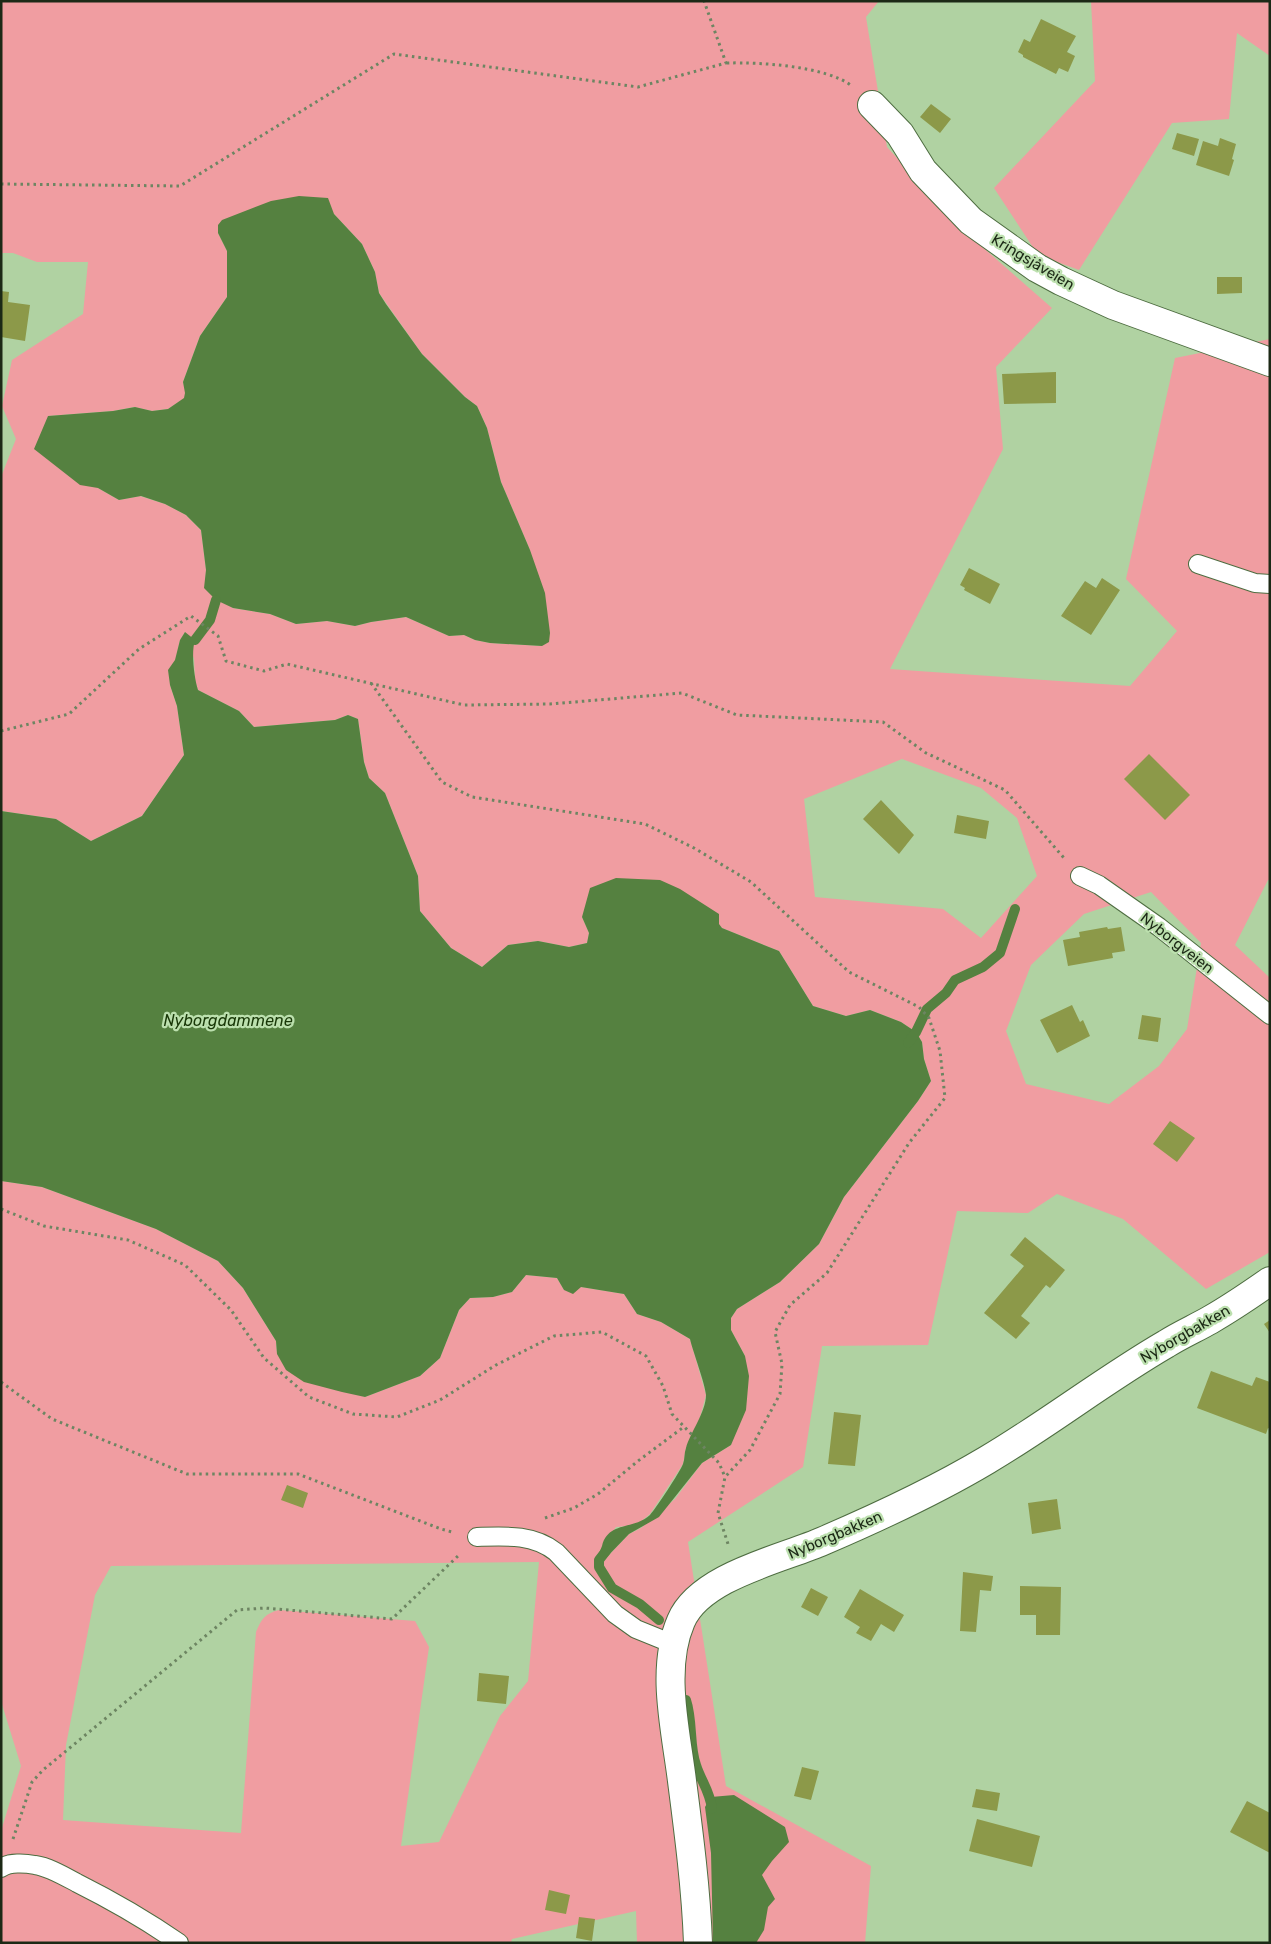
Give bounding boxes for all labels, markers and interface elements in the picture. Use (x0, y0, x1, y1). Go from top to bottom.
street label: Kringsjåveien (988, 230, 1078, 294)
street label: Nyborgveien (1137, 909, 1217, 977)
water label: Nyborgdammene (163, 1011, 293, 1030)
street label: Nyborgbakken (1137, 1301, 1233, 1367)
street label: Nyborgbakken (785, 1507, 885, 1563)

